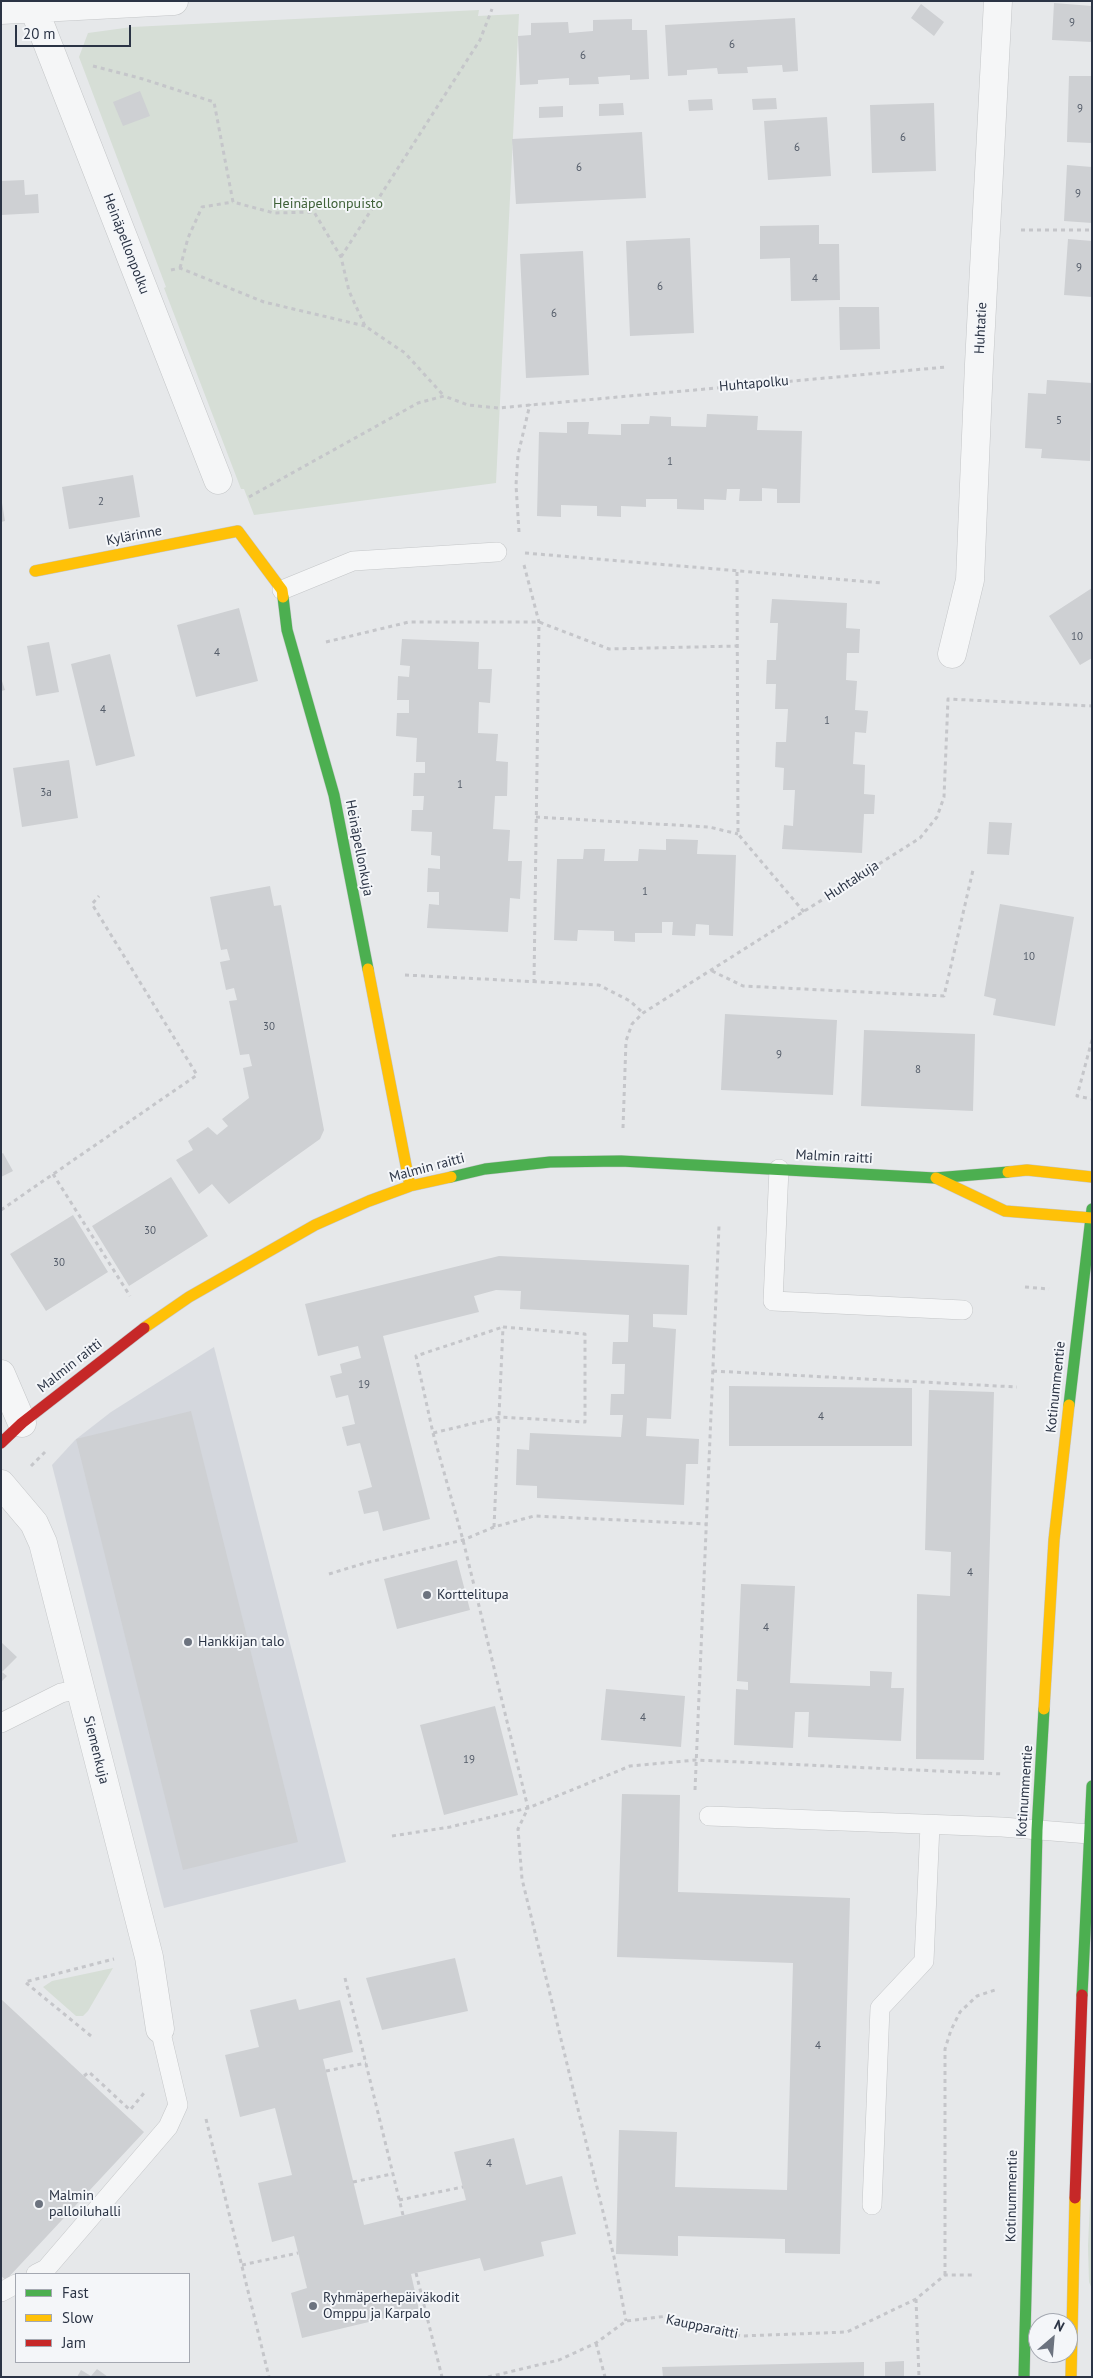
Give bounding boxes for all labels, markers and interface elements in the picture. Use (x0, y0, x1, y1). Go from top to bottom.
scale bar (18, 15, 134, 47)
house number: 9 (1069, 16, 1075, 30)
text: 20 m (23, 24, 56, 43)
house number: 6 (729, 38, 735, 52)
house number: 6 (580, 49, 586, 63)
house number: 9 (1077, 102, 1083, 116)
house number: 6 (900, 131, 906, 145)
house number: 6 (794, 141, 800, 155)
house number: 6 (576, 161, 582, 175)
house number: 9 (1075, 187, 1081, 201)
street label: Heinäpellonpolku (99, 191, 153, 297)
park label: Heinäpellonpuisto (273, 196, 383, 212)
house number: 9 (1076, 261, 1082, 275)
house number: 4 (812, 272, 818, 286)
house number: 6 (657, 280, 663, 294)
street label: Huhtatie (971, 302, 991, 354)
house number: 6 (551, 307, 557, 321)
street label: Huhtapolku (719, 373, 789, 395)
house number: 5 (1056, 414, 1062, 428)
house number: 1 (667, 455, 673, 469)
house number: 2 (98, 495, 104, 509)
street label: Kylärinne (105, 522, 163, 550)
house number: 10 (1071, 630, 1083, 644)
house number: 4 (214, 646, 220, 660)
house number: 4 (100, 703, 106, 717)
house number: 1 (824, 714, 830, 728)
house number: 1 (457, 778, 463, 792)
house number: 3a (40, 786, 52, 800)
street label: Heinäpellonkuja (341, 798, 377, 898)
street label: Huhtakuja (822, 857, 882, 905)
house number: 1 (642, 885, 648, 899)
house number: 10 (1023, 950, 1035, 964)
house number: 30 (263, 1020, 275, 1034)
house number: 9 (776, 1048, 782, 1062)
house number: 8 (915, 1063, 921, 1077)
street label: Malmin raitti (795, 1147, 873, 1167)
street label: Malmin raitti (387, 1150, 467, 1186)
house number: 30 (144, 1224, 156, 1238)
house number: 30 (53, 1256, 65, 1270)
street label: Malmin raitti (34, 1336, 106, 1396)
street label: Kotinummentie (1043, 1340, 1069, 1434)
house number: 19 (358, 1378, 370, 1392)
house number: 4 (818, 1410, 824, 1424)
house number: 4 (967, 1566, 973, 1580)
place label: Korttelitupa (437, 1587, 509, 1603)
marker: Korttelitupa (421, 1589, 433, 1601)
house number: 4 (763, 1621, 769, 1635)
place label: Hankkijan talo (198, 1634, 285, 1650)
marker: Hankkijan talo (182, 1636, 194, 1648)
house number: 4 (640, 1711, 646, 1725)
street label: Siemenkuja (79, 1714, 113, 1786)
street label: Kotinummentie (1013, 1744, 1037, 1838)
house number: 19 (463, 1753, 475, 1767)
house number: 4 (815, 2039, 821, 2053)
street label: Kotinummentie (1003, 2150, 1021, 2242)
house number: 4 (486, 2157, 492, 2171)
place label: Malmin palloiluhalli (49, 2188, 121, 2220)
marker: Malmin palloiluhalli (33, 2198, 45, 2210)
legend (15, 2273, 190, 2363)
text: Fast (62, 2283, 89, 2302)
place label: Ryhmäperhepäiväkodit Omppu ja Karpalo (323, 2290, 460, 2322)
marker: Ryhmäperhepäiväkodit Omppu ja Karpalo (307, 2300, 319, 2312)
text: Slow (62, 2308, 93, 2327)
street label: Kaupparaitti (664, 2311, 740, 2343)
north arrow (1028, 2313, 1078, 2363)
text: N (1051, 2315, 1068, 2336)
text: Jam (62, 2333, 86, 2352)

